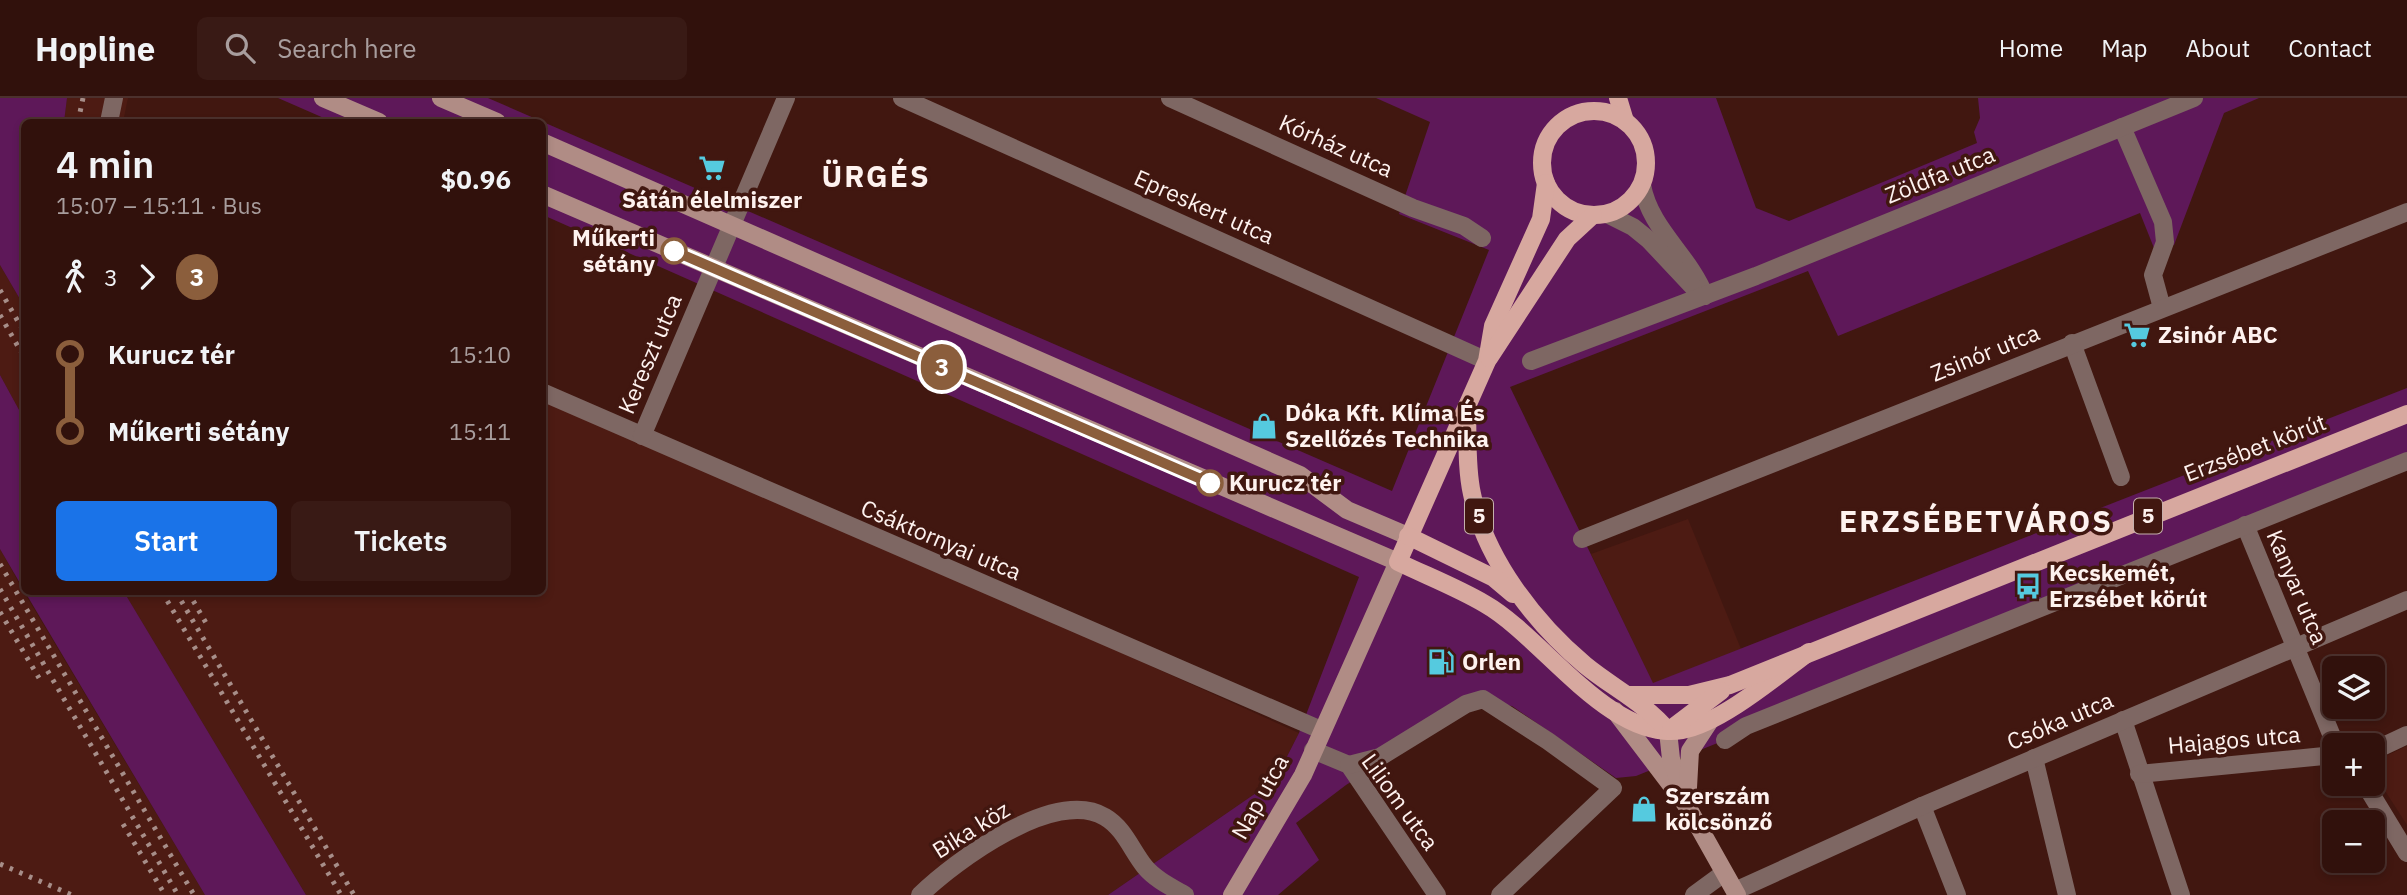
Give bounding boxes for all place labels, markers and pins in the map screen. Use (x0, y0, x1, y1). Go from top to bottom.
supermarket icon: Sátán élelmiszer (697, 153, 727, 183)
place label: Sátán élelmiszer (622, 184, 802, 214)
place label: Műkerti sétány (572, 222, 656, 278)
marker: Műkerti sétány (661, 238, 687, 264)
place label: Zsinór ABC (2158, 319, 2278, 349)
supermarket icon: Zsinór ABC (2122, 320, 2152, 350)
place label: Dóka Kft. Klíma És Szellőzés Technika (1285, 397, 1489, 453)
shop icon: Dóka Kft. Klíma És Szellőzés Technika (1249, 411, 1279, 441)
place label: Kurucz tér (1229, 467, 1341, 497)
marker: Kurucz tér (1197, 470, 1223, 496)
place label: Kecskemét, Erzsébet körút (2049, 557, 2207, 613)
bus stop icon: Kecskemét, Erzsébet körút (2013, 571, 2043, 601)
place label: Orlen (1462, 646, 1521, 676)
fuel station icon: Orlen (1426, 647, 1456, 677)
place label: Szerszám kölcsönző (1665, 780, 1772, 836)
shop icon: Szerszám kölcsönző (1629, 794, 1659, 824)

